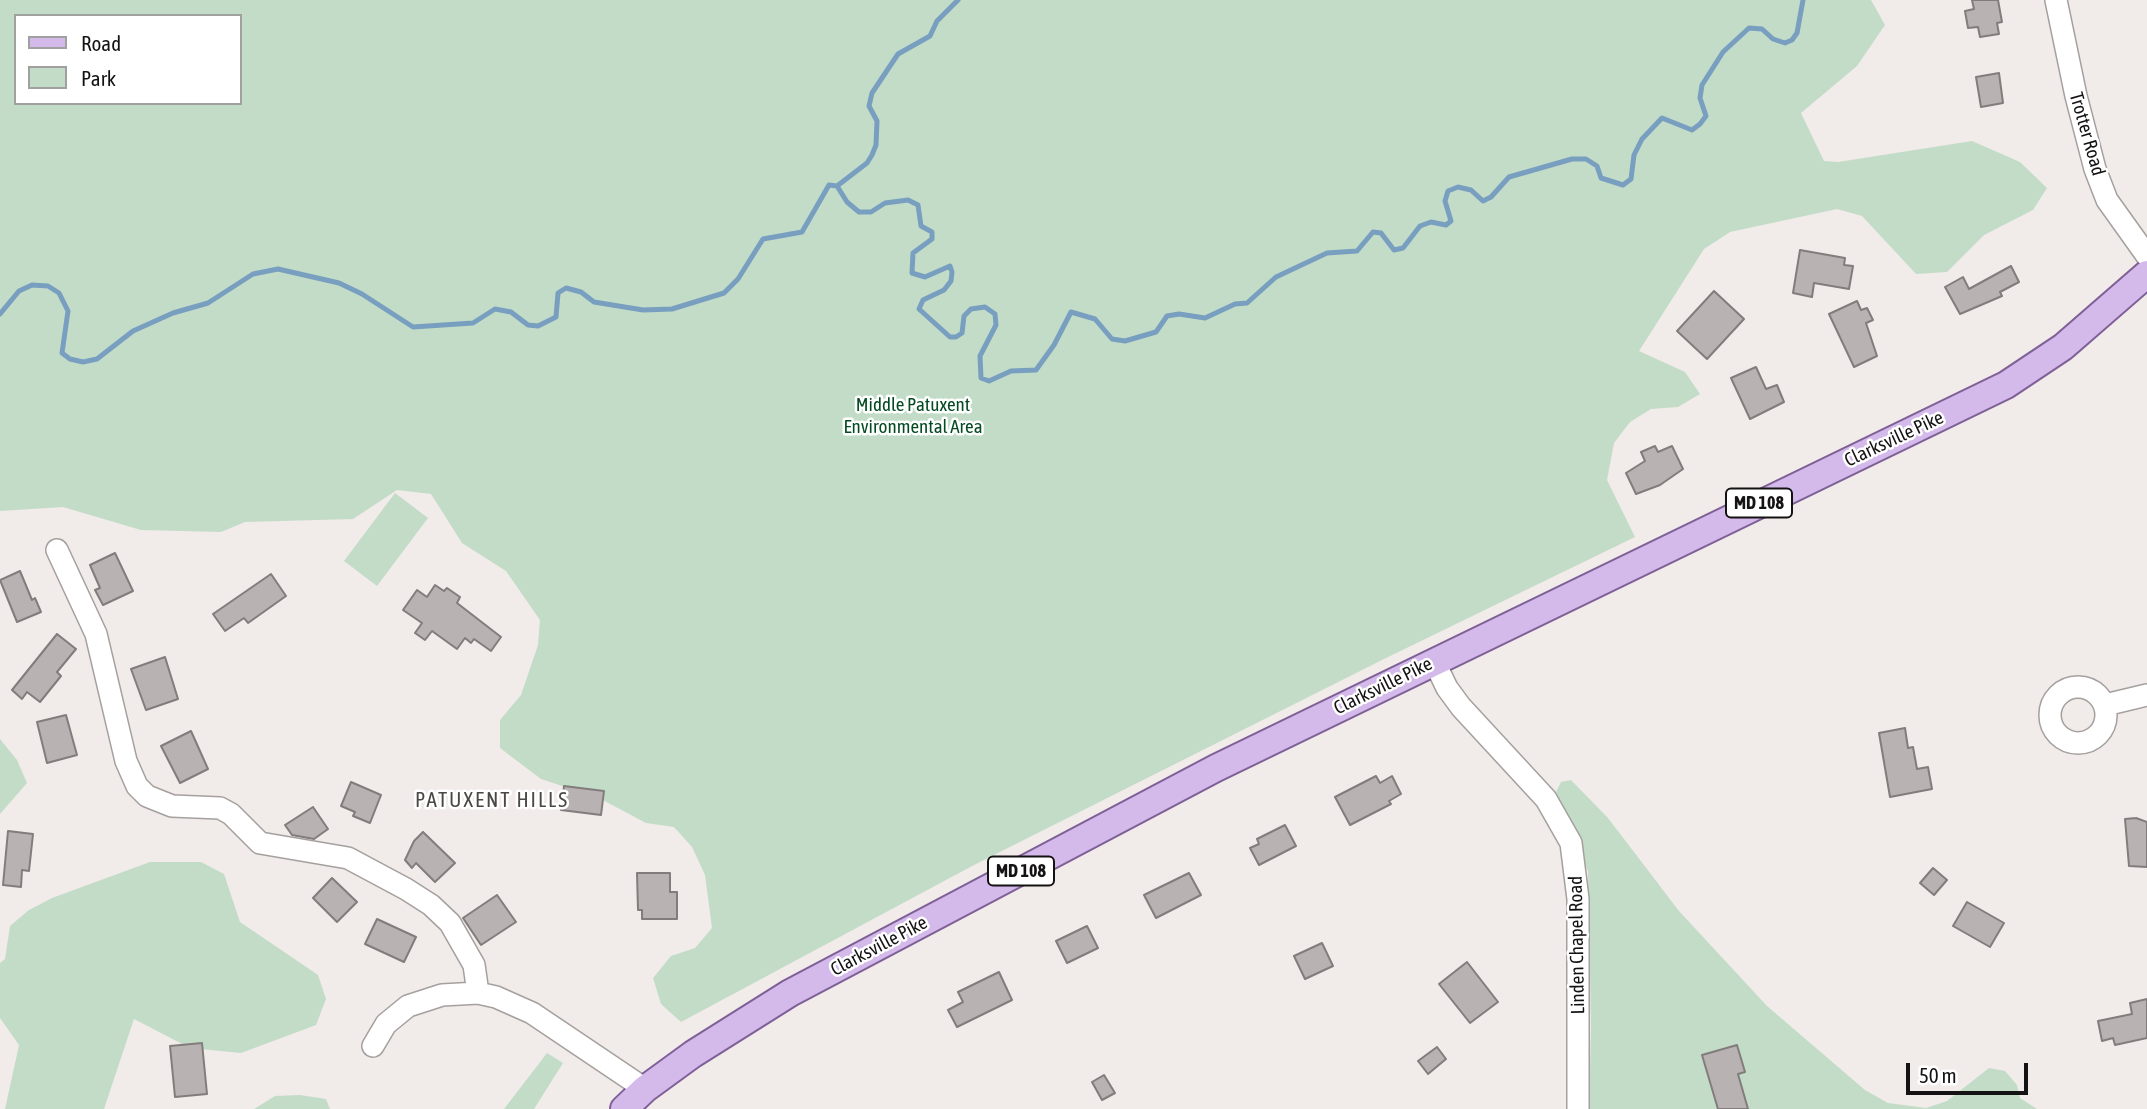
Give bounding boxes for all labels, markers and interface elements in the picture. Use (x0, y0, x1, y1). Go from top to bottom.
legend (14, 14, 242, 105)
text: Road (81, 31, 121, 55)
text: Park (81, 66, 116, 90)
street label: Trotter Road (2064, 90, 2110, 178)
park label: Middle Patuxent Environmental Area (843, 394, 983, 438)
street label: Clarksville Pike (1841, 406, 1947, 472)
road number: MD 108 (1726, 489, 1792, 518)
street label: Clarksville Pike (1330, 652, 1436, 720)
district label: PATUXENT HILLS (417, 787, 567, 813)
road number: MD 108 (988, 856, 1054, 886)
street label: Linden Chapel Road (1564, 876, 1590, 1014)
street label: Clarksville Pike (827, 911, 931, 981)
scale bar (1909, 1050, 2032, 1094)
text: 50 m (1919, 1063, 1957, 1087)

